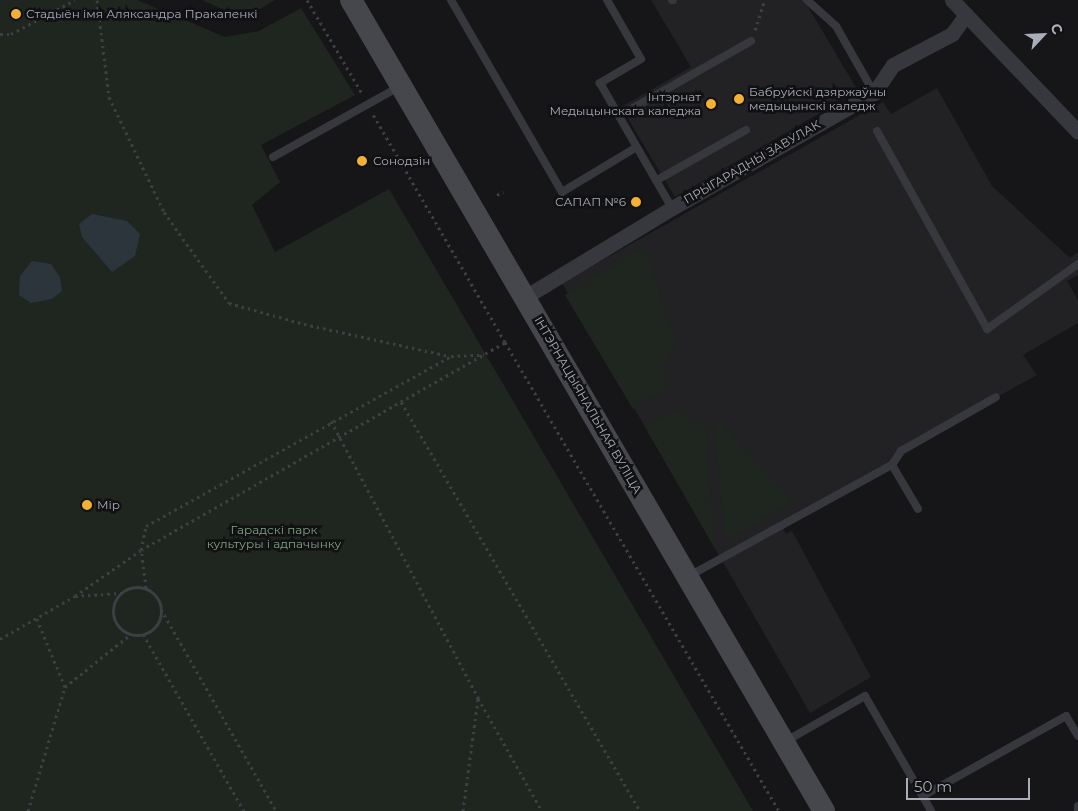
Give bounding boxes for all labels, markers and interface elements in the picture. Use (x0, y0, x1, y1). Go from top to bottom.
place label: Стадыён імя Аляксандра Пракапенкі (26, 7, 257, 21)
marker: Стадыён імя Аляксандра Пракапенкі (10, 8, 22, 20)
north arrow (1018, 10, 1068, 60)
text: С (1046, 20, 1067, 37)
place label: Бабруйскі дзяржаўны медыцынскі каледж (749, 85, 886, 113)
place label: Інтэрнат Медыцынскага каледжа (549, 90, 701, 118)
marker: Бабруйскі дзяржаўны медыцынскі каледж (733, 93, 745, 105)
marker: Інтэрнат Медыцынскага каледжа (705, 98, 717, 110)
street label: ПРЫГАРАДНЫ ЗАВУЛАК (681, 117, 823, 207)
marker: Сонодзін (355, 154, 369, 168)
place label: Сонодзін (373, 154, 430, 168)
place label: САПАП №6 (555, 195, 626, 209)
marker: САПАП №6 (630, 196, 642, 208)
street label: ІНТЭРНАЦЫЯНАЛЬНАЯ ВУЛІЦА (531, 314, 645, 496)
place label: Мір (97, 498, 120, 512)
marker: Мір (81, 499, 93, 511)
park label: Гарадскі парк культуры і адпачынку (207, 523, 341, 551)
scale bar (908, 768, 1032, 800)
text: 50 m (914, 777, 952, 796)

